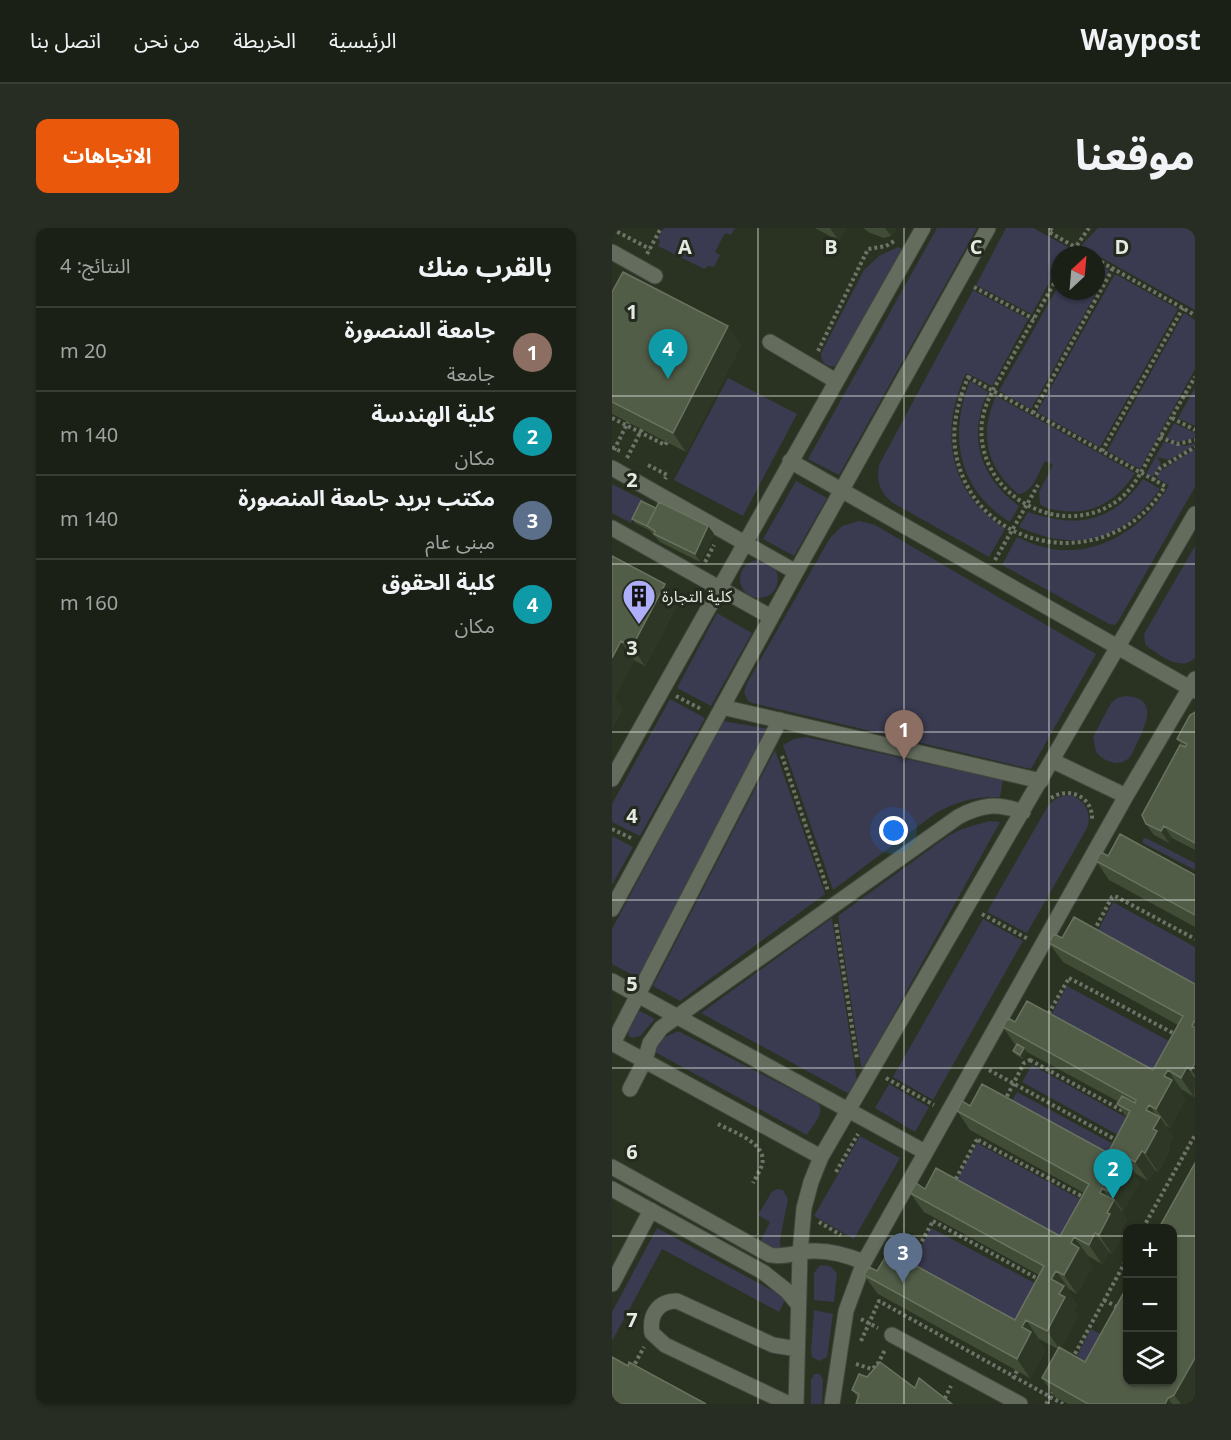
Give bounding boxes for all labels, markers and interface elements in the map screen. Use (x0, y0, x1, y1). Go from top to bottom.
text: Waypost (1081, 12, 1201, 71)
text: اتصل بنا (30, 19, 101, 63)
text: من نحن (134, 19, 200, 63)
text: الخريطة (233, 19, 296, 63)
text: الرئيسية (329, 19, 397, 63)
text: موقعنا (1075, 112, 1195, 201)
button: الاتجاهات (36, 119, 179, 193)
text: A (678, 227, 692, 269)
text: B (824, 227, 838, 269)
text: C (970, 227, 983, 269)
text: D (1115, 227, 1129, 269)
text: بالقرب منك (418, 240, 552, 295)
text: النتائج: 4 (60, 246, 130, 288)
north arrow (1051, 246, 1105, 300)
text: 1 (626, 292, 638, 334)
text: جامعة المنصورة (344, 308, 495, 354)
pin: 4 (648, 330, 688, 379)
text: 20 m (60, 331, 107, 373)
text: 1 (527, 333, 538, 375)
text: جامعة (447, 354, 495, 396)
text: كلية الهندسة (371, 392, 495, 438)
text: 140 m (60, 415, 118, 457)
text: 2 (527, 417, 538, 459)
text: مكان (455, 438, 495, 480)
text: 2 (626, 460, 638, 502)
text: مكتب بريد جامعة المنصورة (238, 476, 495, 522)
text: 140 m (60, 499, 118, 541)
text: 3 (527, 501, 538, 543)
text: مبنى عام (425, 522, 495, 564)
text: كلية الحقوق (382, 560, 495, 606)
building icon: كلية التجارة (621, 578, 657, 625)
place label: كلية التجارة (662, 580, 732, 614)
text: 160 m (60, 583, 118, 625)
text: 4 (527, 585, 538, 627)
text: مكان (455, 606, 495, 648)
text: 3 (626, 628, 638, 670)
pin: 1 (884, 710, 924, 760)
text: 4 (626, 796, 638, 838)
your location (879, 816, 908, 845)
text: 5 (626, 964, 638, 1006)
text: 6 (626, 1132, 638, 1174)
pin: 2 (1094, 1150, 1132, 1199)
map controls (1123, 1224, 1177, 1386)
button: + (1123, 1224, 1177, 1278)
pin: 3 (884, 1234, 922, 1283)
button: − (1123, 1278, 1177, 1332)
text: 7 (626, 1300, 638, 1342)
button: layers (1123, 1332, 1177, 1386)

